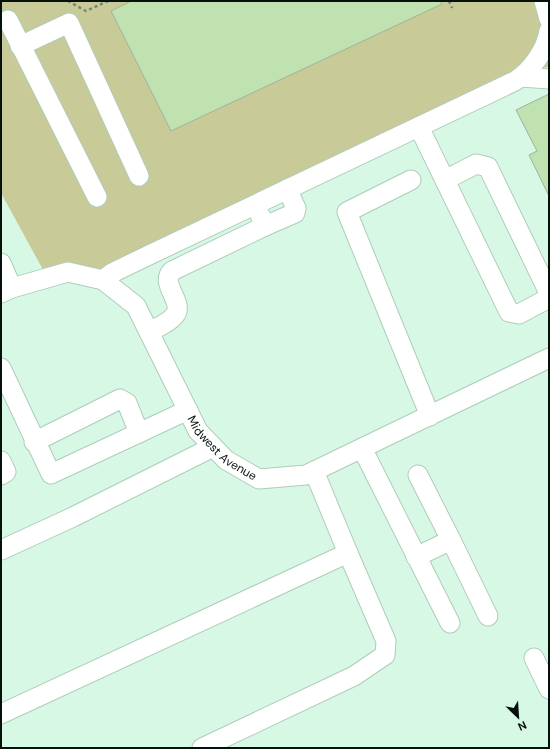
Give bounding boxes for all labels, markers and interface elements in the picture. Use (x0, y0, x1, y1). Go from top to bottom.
street label: Midwest Avenue (184, 413, 260, 484)
north arrow (498, 697, 538, 737)
text: N (516, 718, 529, 734)

